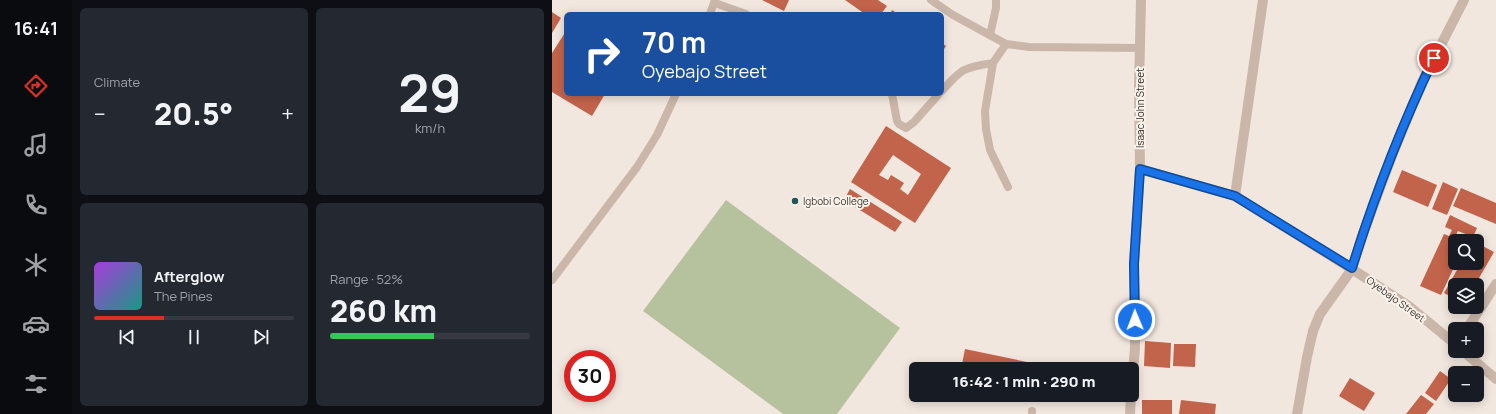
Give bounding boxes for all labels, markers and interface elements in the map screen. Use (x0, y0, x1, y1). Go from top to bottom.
text: 16:41 (14, 16, 58, 40)
text: 70 m (642, 23, 706, 61)
icon: right (576, 28, 628, 80)
pin (1417, 41, 1451, 75)
icon: arrive (1423, 47, 1445, 69)
text: 29 (398, 57, 462, 128)
text: Oyebajo Street (642, 59, 767, 83)
street label: Isaac John Street (1133, 68, 1147, 148)
icon: directions (22, 72, 50, 100)
text: Climate (94, 73, 140, 91)
text: 20.5° (154, 93, 233, 134)
text: − (94, 99, 106, 129)
text: + (281, 99, 294, 129)
text: km/h (415, 119, 445, 137)
icon: music (22, 131, 50, 159)
icon: phone (22, 191, 50, 219)
place label: Igbobi College (803, 194, 869, 208)
marker: Igbobi College (790, 196, 800, 206)
map controls (1448, 234, 1484, 402)
button: search (1448, 234, 1484, 270)
icon: climate (22, 251, 50, 279)
text: Afterglow (154, 266, 225, 287)
text: Range · 52% (330, 270, 403, 288)
street label: Oyebajo Street (1364, 273, 1428, 325)
button: layers (1448, 278, 1484, 314)
text: The Pines (154, 287, 213, 305)
text: 260 km (330, 290, 437, 331)
position arrow (1114, 299, 1156, 341)
icon: car (22, 310, 50, 338)
button: + (1448, 322, 1484, 358)
icon: previous (116, 326, 138, 348)
icon: pause (183, 326, 205, 348)
icon: next (250, 326, 272, 348)
speed limit sign: 30 (564, 350, 616, 402)
button: − (1448, 366, 1484, 402)
icon: filters (22, 370, 50, 398)
text: 16:42 · 1 min · 290 m (953, 371, 1095, 392)

